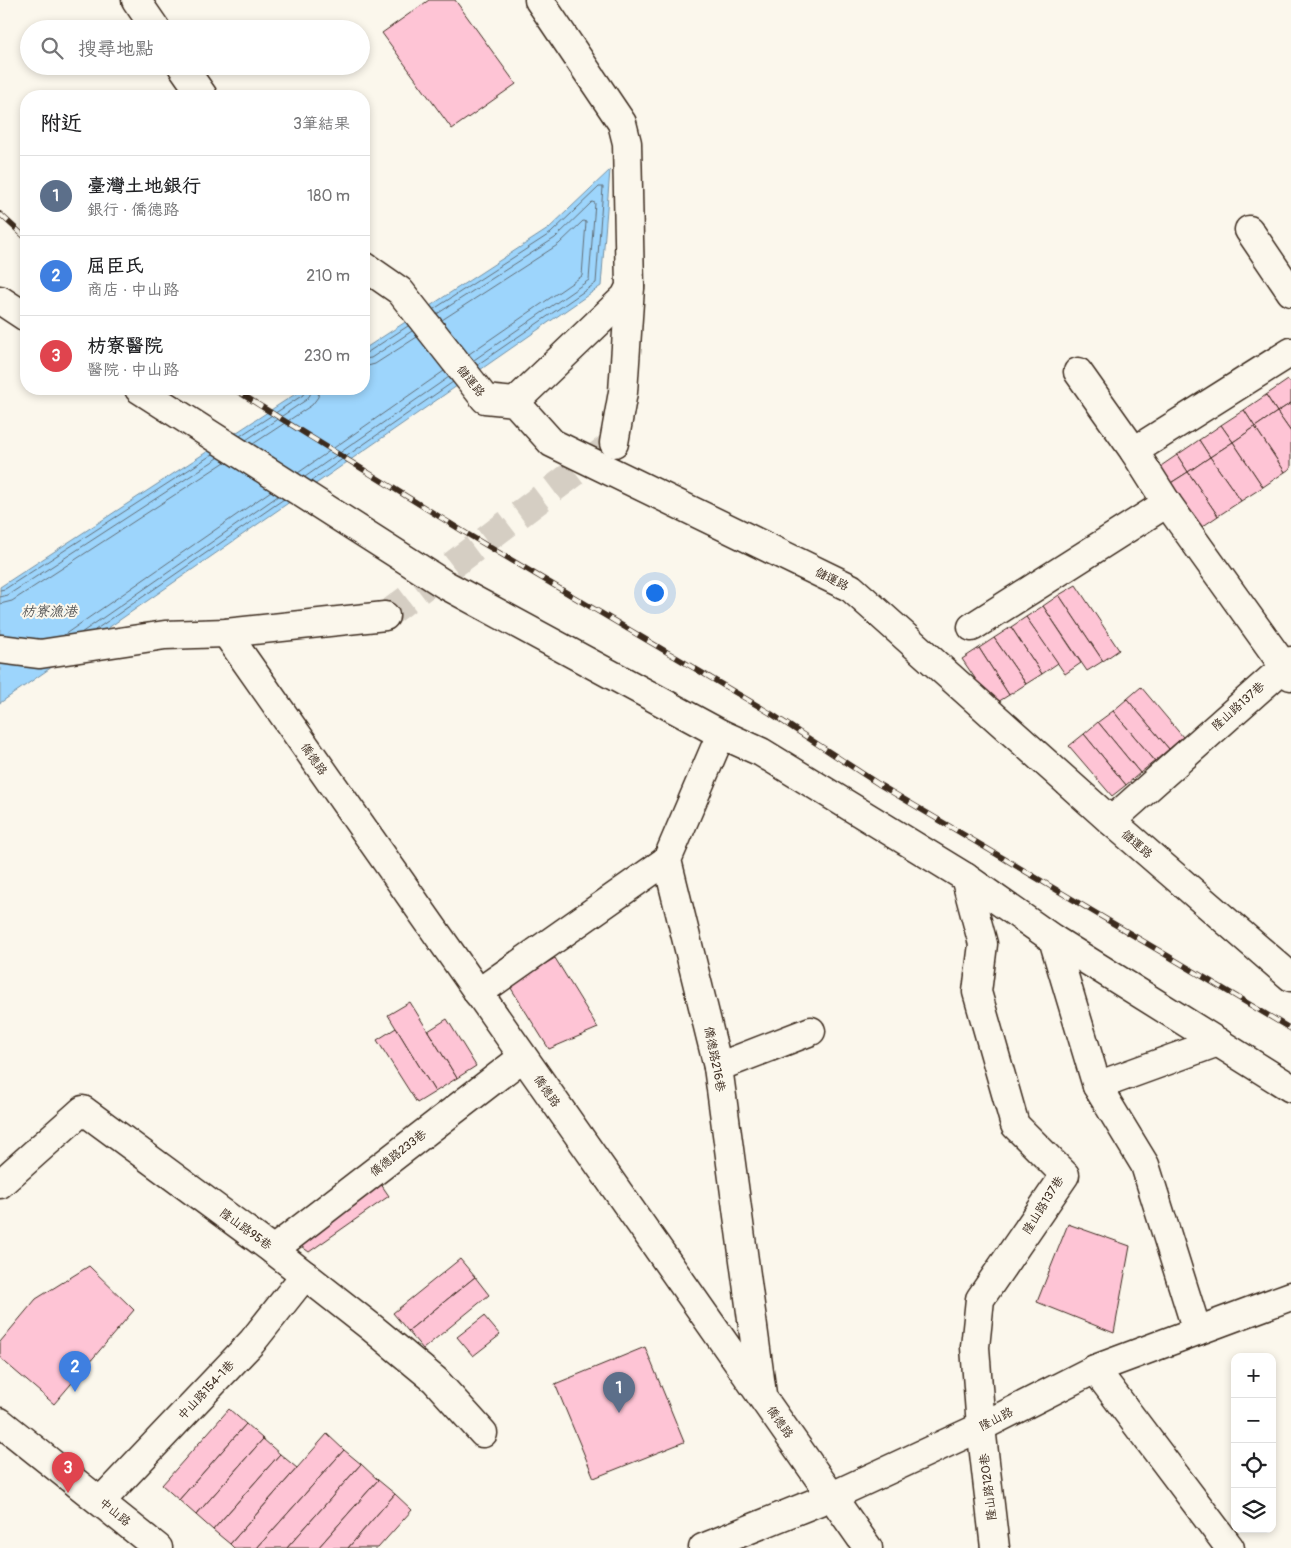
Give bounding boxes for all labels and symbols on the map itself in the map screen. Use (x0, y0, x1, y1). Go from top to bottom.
street label: 儲運路 (453, 363, 488, 400)
street label: 儲運路 (812, 565, 851, 594)
your location (642, 580, 668, 606)
water label: 枋寮漁港 (21, 603, 79, 620)
street label: 隆山路137巷 (1209, 679, 1268, 734)
street label: 僑德路 (297, 740, 330, 778)
street label: 儲運路 (1118, 827, 1155, 862)
street label: 僑德路216巷 (701, 1025, 728, 1093)
street label: 僑德路 (530, 1072, 563, 1110)
street label: 僑德路233巷 (367, 1127, 430, 1180)
street label: 隆山路137巷 (1020, 1173, 1067, 1237)
street label: 隆山路95巷 (217, 1206, 275, 1253)
pin: 2 (59, 1351, 91, 1392)
street label: 中山路154-1巷 (175, 1357, 238, 1423)
pin: 1 (603, 1372, 635, 1413)
street label: 僑德路 (763, 1403, 796, 1441)
street label: 隆山路 (977, 1405, 1016, 1434)
pin: 3 (52, 1452, 84, 1493)
street label: 隆山路120巷 (977, 1452, 1000, 1521)
street label: 中山路 (96, 1495, 133, 1530)

